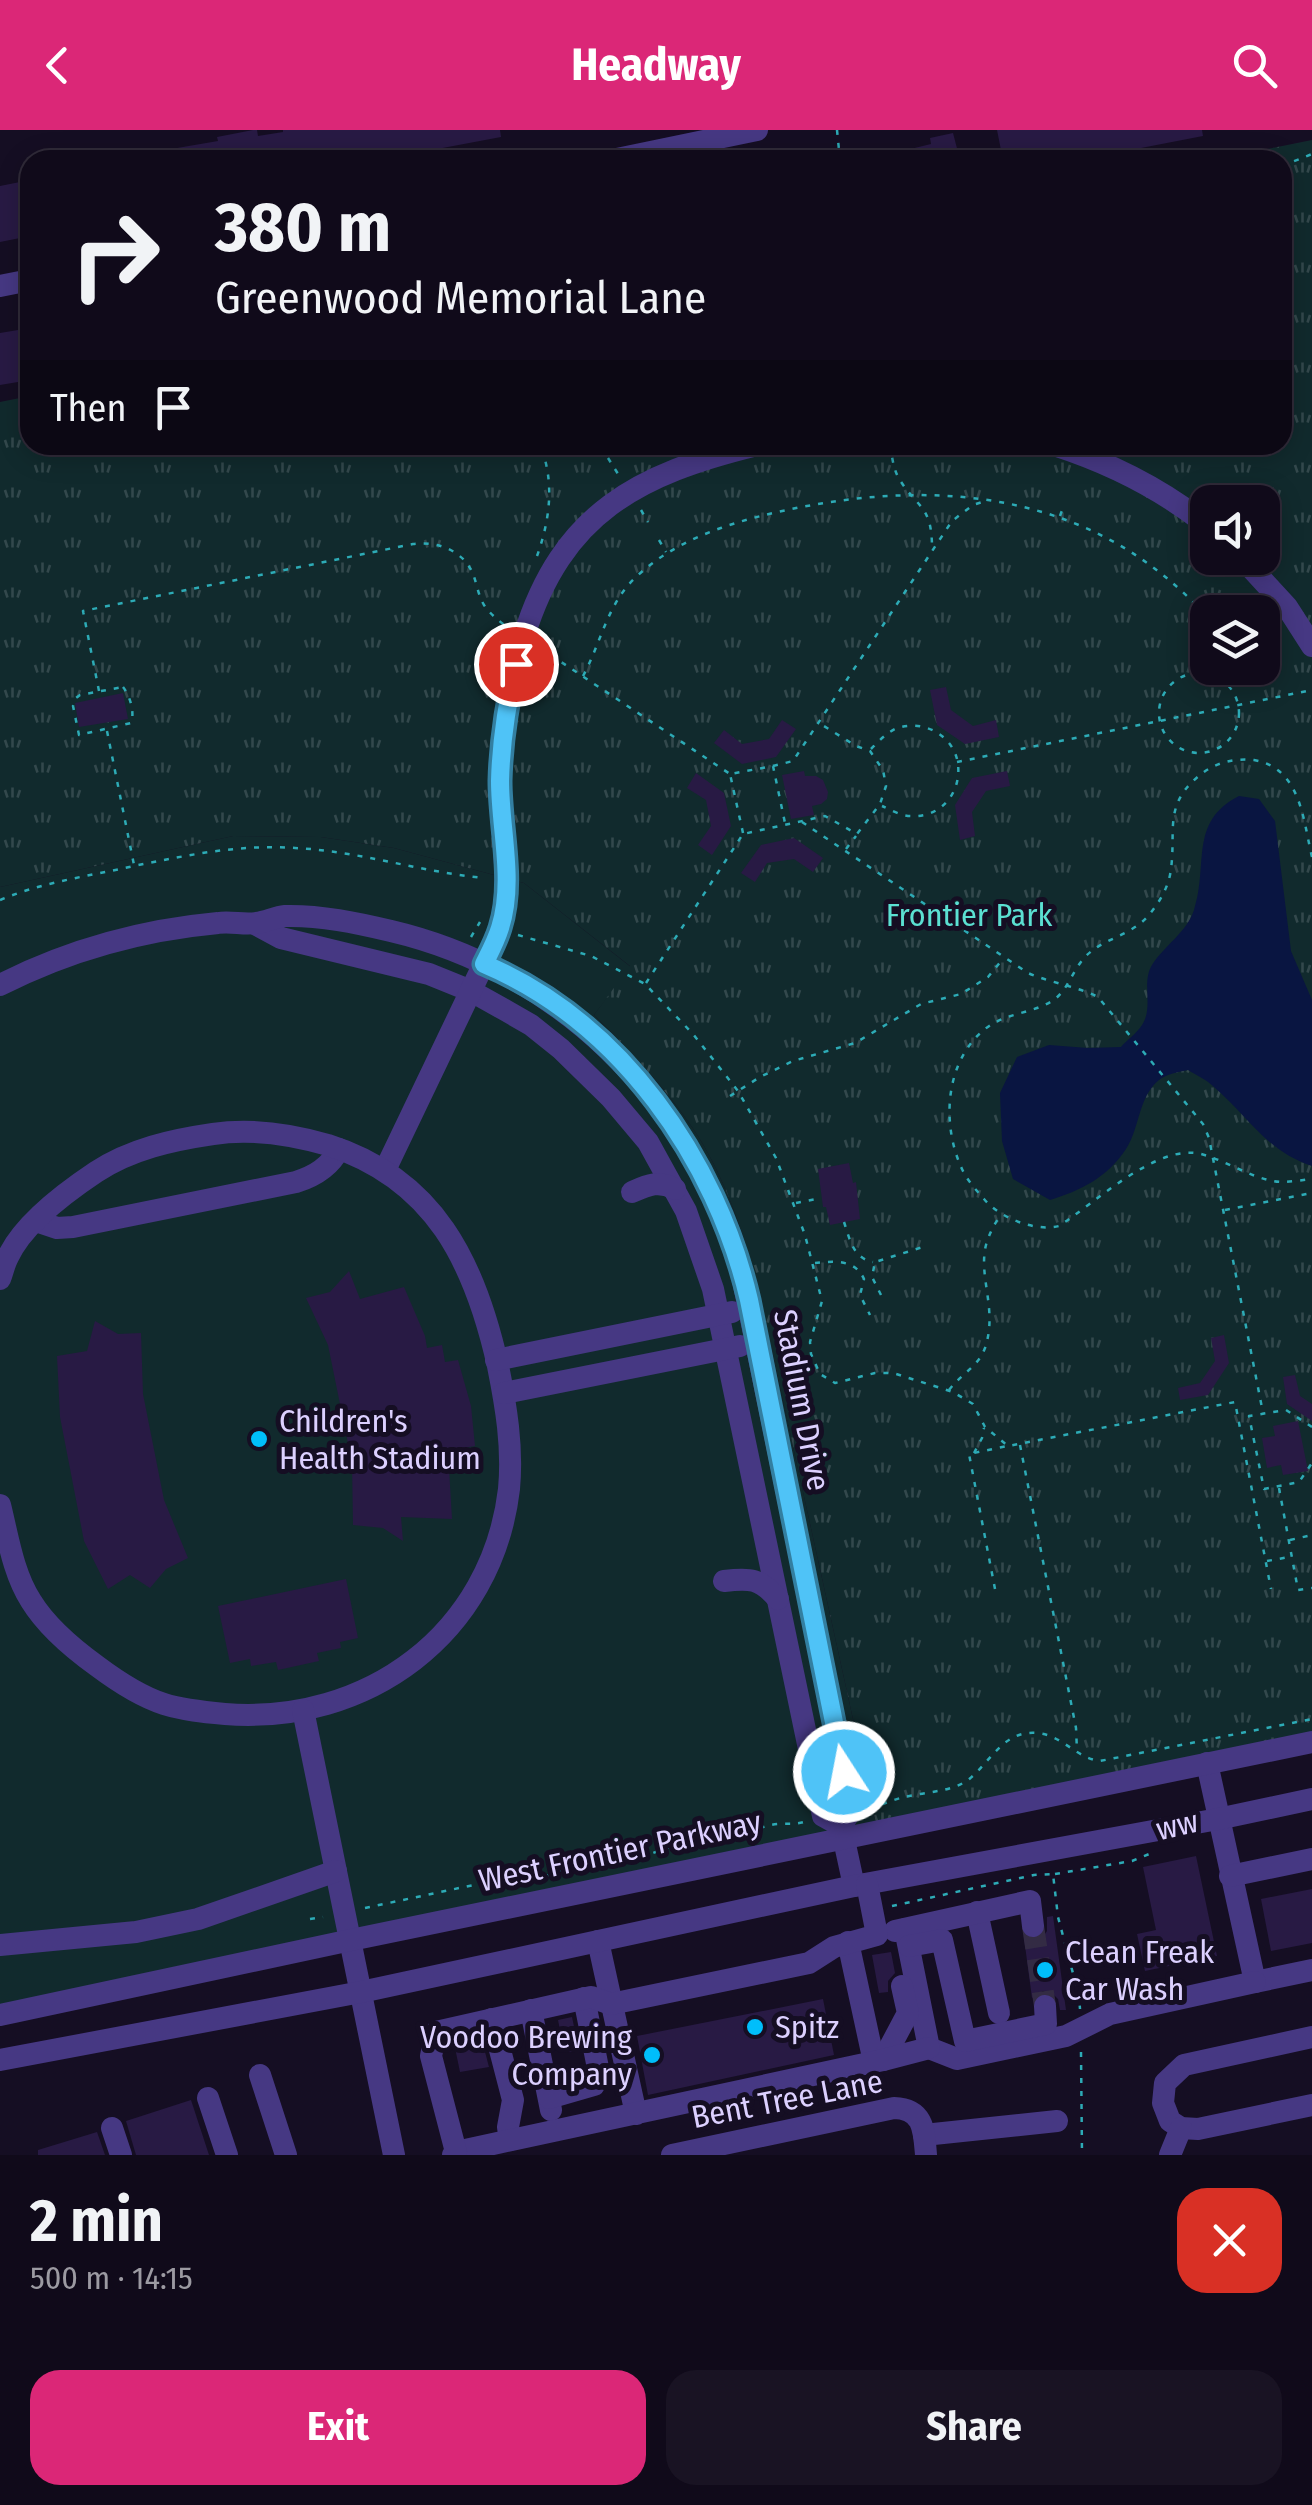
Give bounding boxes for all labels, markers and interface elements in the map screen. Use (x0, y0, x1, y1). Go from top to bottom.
icon: back (30, 38, 85, 93)
text: Headway (571, 38, 741, 92)
icon: search (1227, 38, 1282, 93)
text: 380 m (215, 186, 391, 270)
icon: right (50, 190, 180, 320)
text: Greenwood Memorial Lane (215, 271, 706, 325)
icon: arrive (146, 380, 201, 435)
text: Then (50, 385, 126, 431)
map controls (1190, 485, 1280, 685)
button: sound (1190, 485, 1280, 575)
button: layers (1190, 595, 1280, 685)
pin (474, 622, 559, 707)
icon: arrive (489, 637, 544, 692)
park label: Frontier Park (886, 896, 1052, 934)
street label: Stadium Drive (766, 1306, 838, 1494)
place label: Children's Health Stadium (279, 1402, 481, 1477)
marker: Children's Health Stadium (248, 1428, 270, 1450)
position arrow (792, 1720, 896, 1824)
street label: West Frontier Parkway (475, 1802, 765, 1900)
street label: ww (1152, 1802, 1202, 1848)
place label: Clean Freak Car Wash (1065, 1933, 1214, 2008)
marker: Clean Freak Car Wash (1034, 1959, 1056, 1981)
place label: Spitz (775, 2008, 839, 2046)
marker: Spitz (744, 2016, 766, 2038)
place label: Voodoo Brewing Company (420, 2018, 633, 2093)
marker: Voodoo Brewing Company (641, 2044, 663, 2066)
street label: Bent Tree Lane (688, 2062, 886, 2136)
text: 2 min (30, 2185, 163, 2257)
button: close (1177, 2188, 1282, 2293)
text: 500 m · 14:15 (30, 2259, 193, 2297)
button: Exit (30, 2370, 646, 2485)
button: Share (666, 2370, 1282, 2485)

